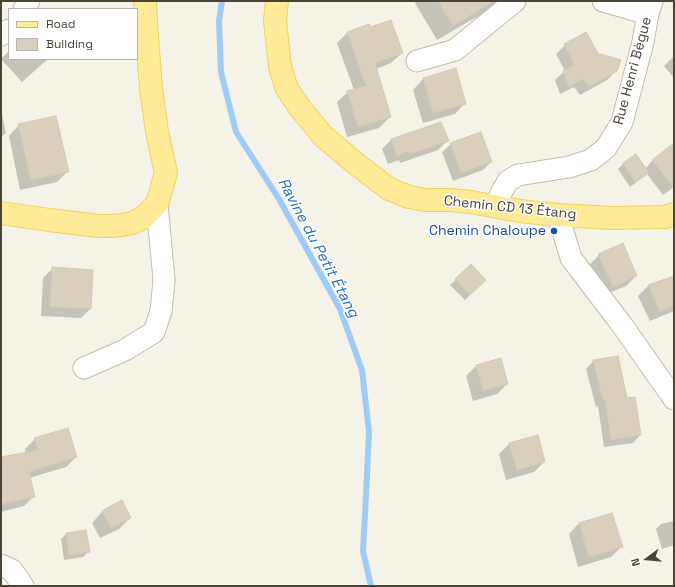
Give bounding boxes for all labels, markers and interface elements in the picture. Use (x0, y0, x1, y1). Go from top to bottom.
legend (8, 8, 138, 60)
street label: Rue Henri Bègue (611, 15, 655, 127)
text: Road (46, 16, 75, 32)
text: Building (46, 36, 93, 52)
water label: Ravine du Petit Étang (274, 175, 362, 321)
street label: Chemin CD 13 Étang (443, 193, 577, 223)
place label: Chemin Chaloupe (429, 223, 546, 239)
marker: Chemin Chaloupe (549, 226, 559, 236)
north arrow (627, 539, 667, 579)
text: N (628, 557, 643, 568)

